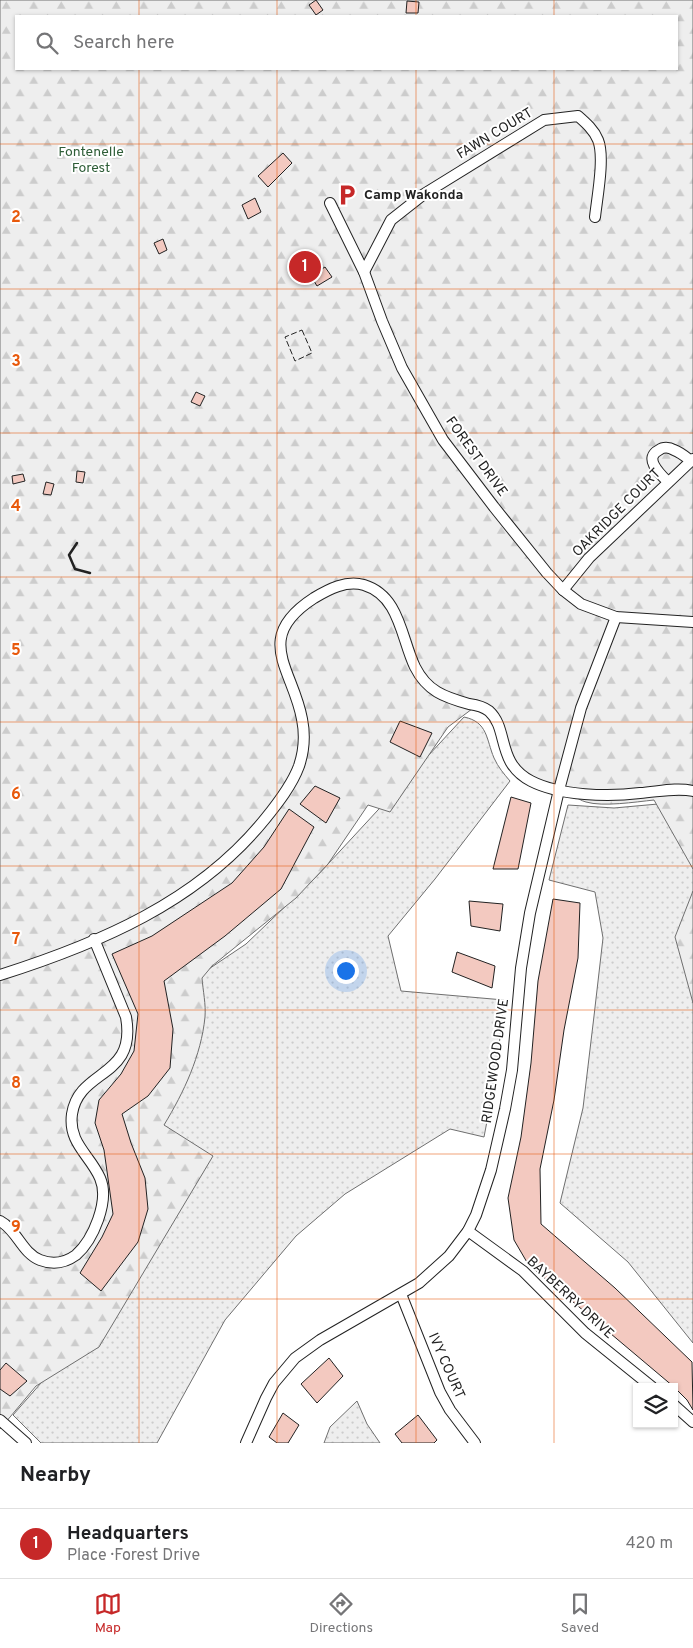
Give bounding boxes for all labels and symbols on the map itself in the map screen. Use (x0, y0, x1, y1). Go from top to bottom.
street label: FAWN COURT (454, 105, 536, 163)
park label: Fontenelle Forest (58, 144, 124, 177)
parking icon: Camp Wakonda (334, 182, 360, 208)
place label: Camp Wakonda (364, 187, 463, 204)
text: 2 (11, 208, 21, 228)
pin: 1 (289, 248, 321, 286)
text: 3 (11, 352, 21, 372)
street label: FOREST DRIVE (441, 414, 511, 500)
street label: OAKRIDGE COURT (569, 465, 665, 561)
text: 4 (11, 497, 21, 517)
text: 5 (11, 641, 21, 661)
text: 6 (11, 785, 21, 805)
text: 7 (12, 930, 20, 950)
your location (333, 958, 359, 984)
street label: RIDGEWOOD DRIVE (479, 998, 513, 1124)
text: 8 (11, 1074, 21, 1094)
text: 9 (11, 1218, 21, 1238)
street label: BAYBERRY DRIVE (523, 1253, 617, 1343)
street label: IVY COURT (424, 1330, 468, 1402)

